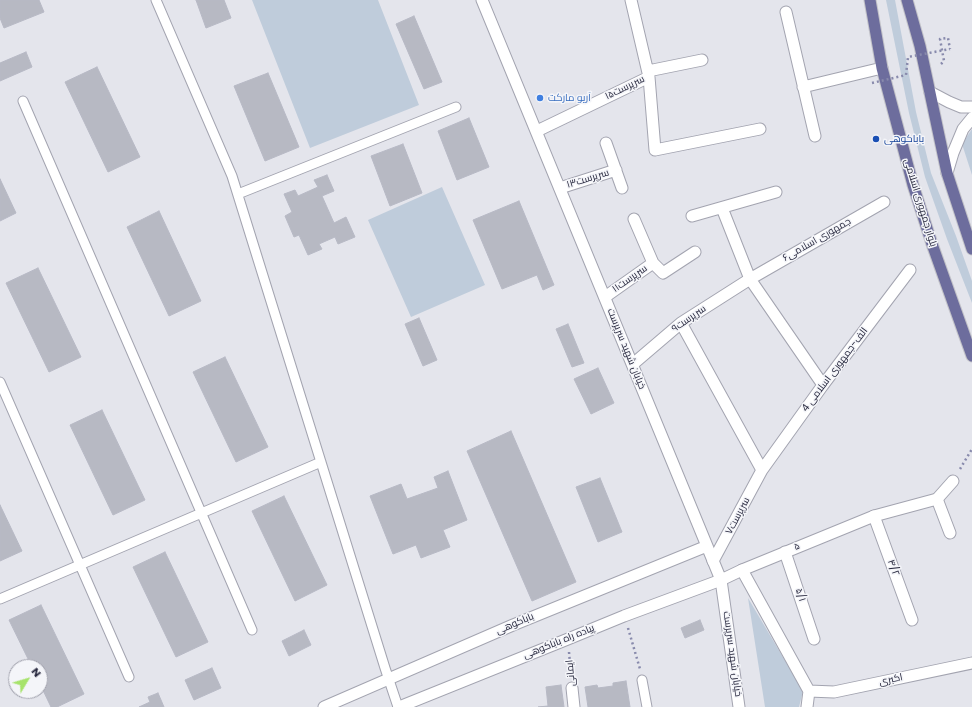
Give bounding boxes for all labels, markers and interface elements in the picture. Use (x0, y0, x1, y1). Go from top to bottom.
street label: سرپرست۱۵ (603, 73, 647, 103)
place label: آریو مارکت (548, 92, 591, 104)
marker: آریو مارکت (535, 93, 545, 103)
place label: باباکوهی (884, 133, 924, 145)
marker: باباکوهی (871, 134, 881, 144)
street label: بلوار جمهوری اسلامی (901, 158, 939, 248)
street label: سرپرست۱۳ (565, 167, 611, 191)
street label: جمهوری اسلامی۶ (781, 216, 853, 264)
street label: سرپرست۱۱ (610, 263, 650, 295)
street label: سرپرست۹ (670, 303, 708, 335)
street label: خیابان شهید سرپرست (604, 307, 648, 391)
street label: 4 الف-جمهوری اسلامی (799, 326, 871, 414)
street label: سرپرست۷ (723, 495, 753, 537)
street label: ۵ (792, 540, 802, 554)
street label: ۴/۲ (885, 558, 901, 578)
street label: ۵/۱ (792, 587, 808, 603)
street label: خیابان شهید سرپرست (720, 610, 744, 698)
street label: باباکوهی (494, 611, 536, 637)
street label: پیاده راه باباکوهی (522, 622, 596, 662)
north arrow (8, 659, 48, 699)
street label: ایمانی (564, 659, 578, 687)
text: N (28, 664, 46, 680)
street label: اکبری (878, 672, 904, 688)

